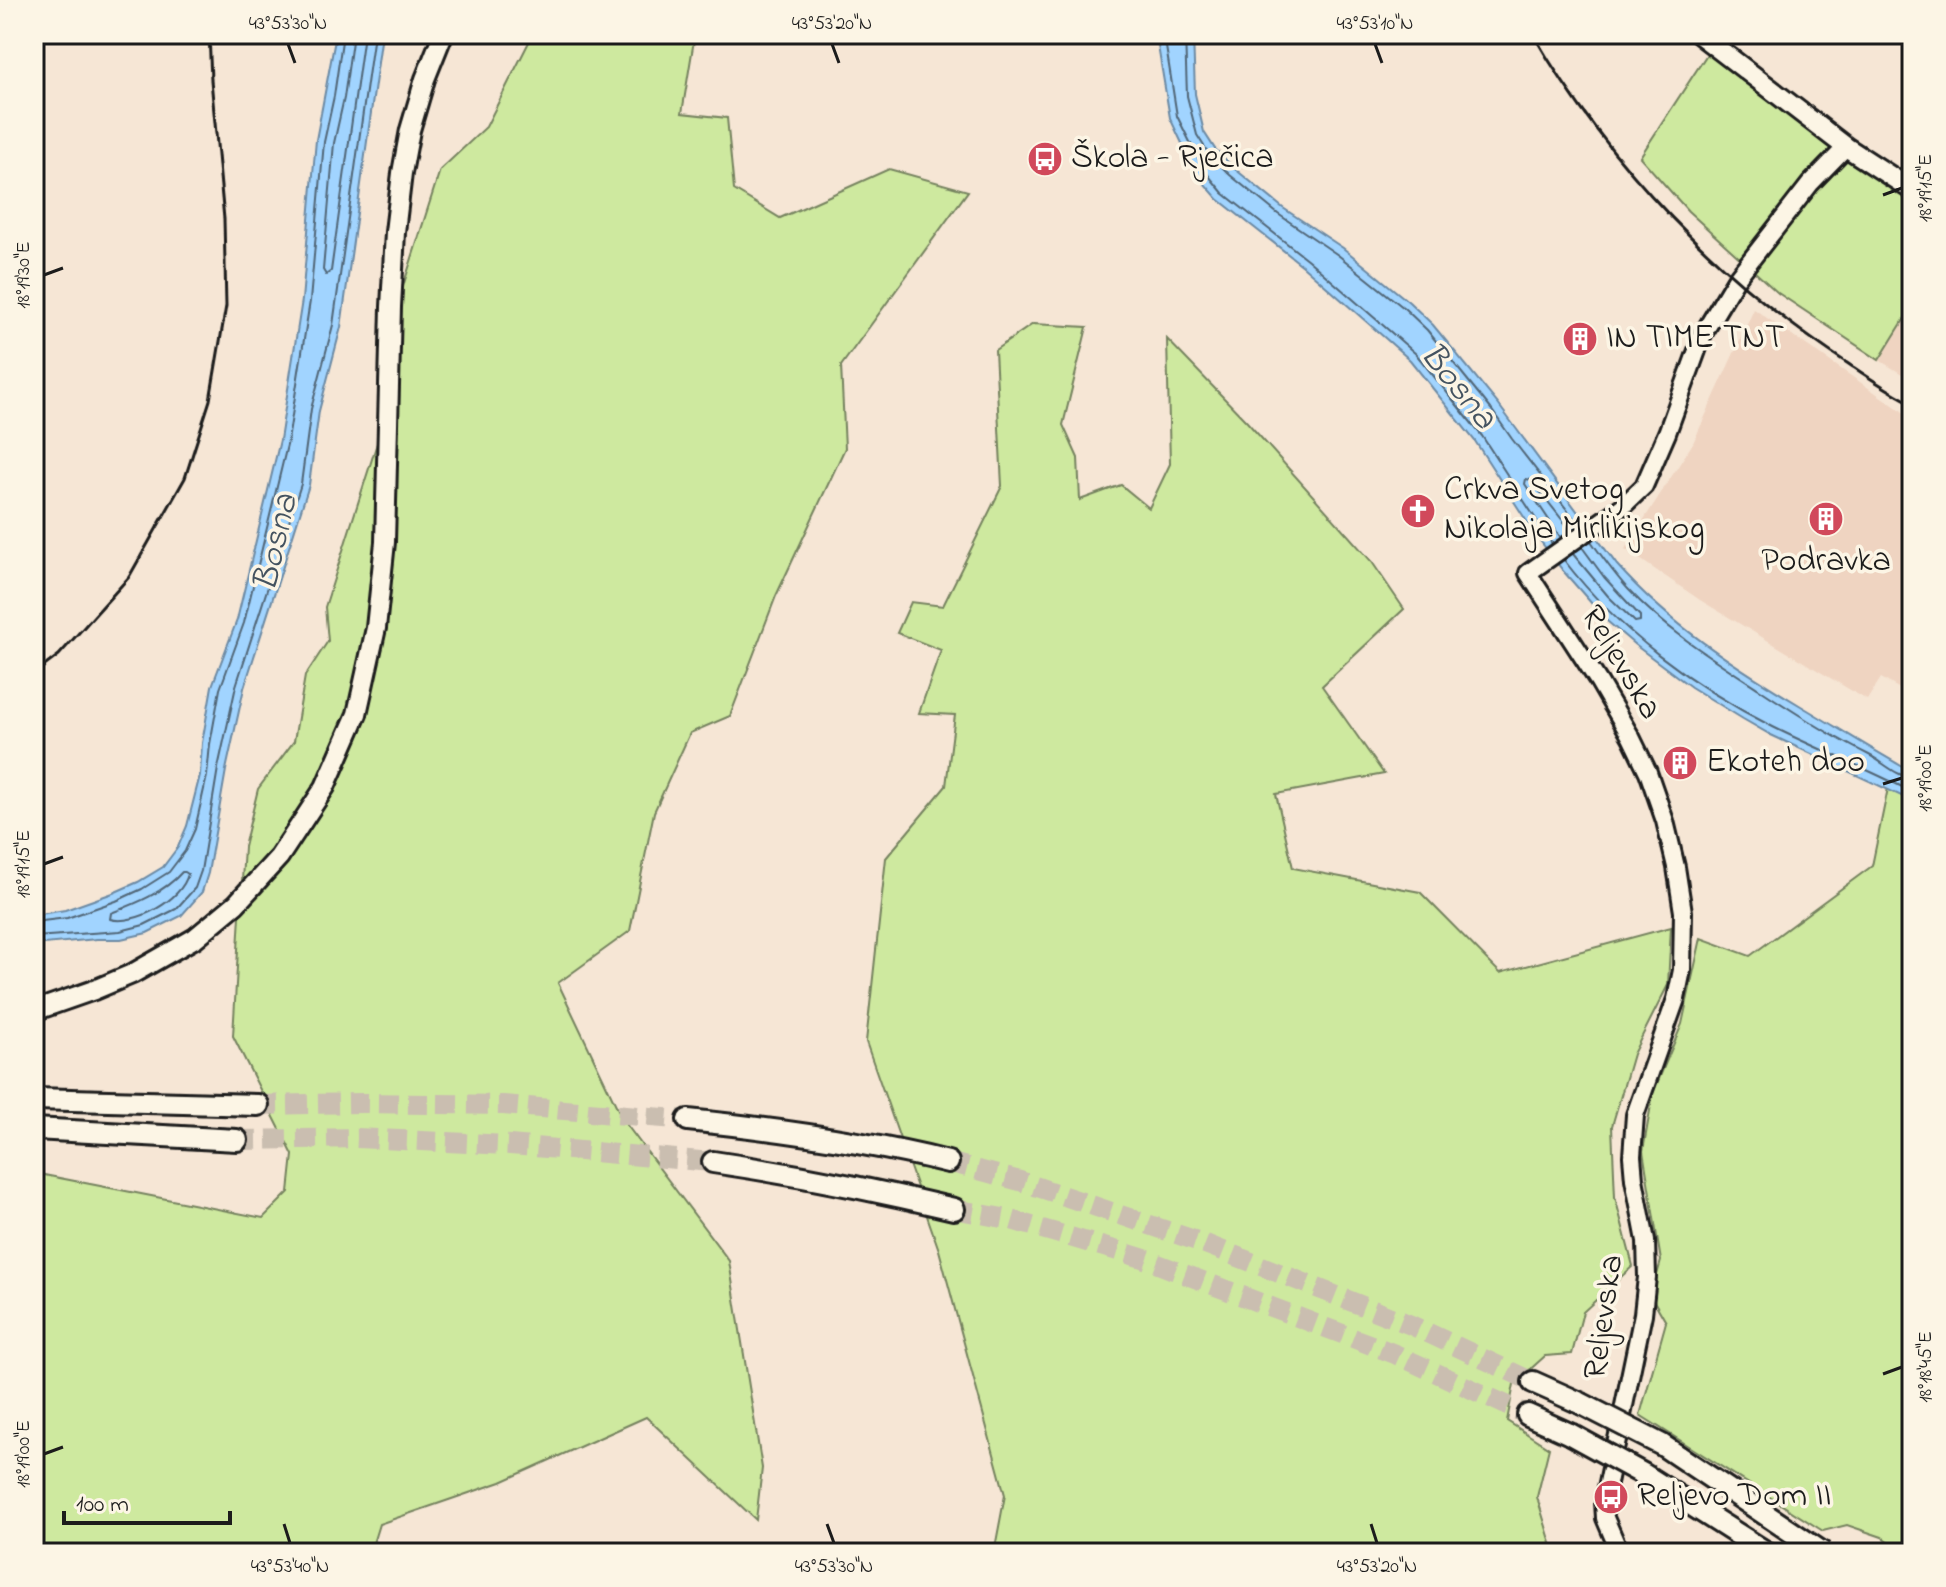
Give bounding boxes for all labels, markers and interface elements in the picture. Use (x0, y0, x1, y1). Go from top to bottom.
text: 43°53'30"N (249, 10, 327, 39)
text: 43°53'20"N (792, 10, 872, 39)
text: 43°53'10"N (1337, 10, 1413, 39)
place label: Škola - Rječica (1071, 134, 1274, 184)
bus stop icon: Škola - Rječica (1026, 140, 1064, 178)
text: 18°19'15"E (1912, 154, 1941, 222)
text: 18°19'30"E (10, 241, 39, 309)
place label: IN TIME TNT (1606, 314, 1785, 364)
building icon: IN TIME TNT (1561, 320, 1599, 358)
water label: Bosna (1405, 332, 1509, 442)
place label: Crkva Svetog Nikolaja Mirlikijskog (1444, 466, 1704, 555)
water label: Bosna (240, 489, 314, 597)
church icon: Crkva Svetog Nikolaja Mirlikijskog (1399, 492, 1437, 530)
building icon: Podravka (1807, 500, 1845, 538)
place label: Podravka (1761, 537, 1891, 587)
street label: Reljevska (1566, 596, 1674, 730)
place label: Ekoteh doo (1706, 738, 1865, 788)
building icon: Ekoteh doo (1661, 744, 1699, 782)
text: 18°19'00"E (1912, 744, 1941, 812)
text: 18°19'15"E (10, 830, 39, 898)
street label: Reljevska (1572, 1251, 1638, 1383)
text: 18°18'45"E (1912, 1331, 1941, 1403)
text: 18°19'00"E (10, 1420, 39, 1488)
place label: Reljevo Dom II (1637, 1472, 1832, 1522)
scale bar (64, 1475, 230, 1525)
bus stop icon: Reljevo Dom II (1592, 1478, 1630, 1516)
text: 100 m (76, 1488, 129, 1523)
text: 43°53'40"N (251, 1553, 329, 1582)
text: 43°53'30"N (795, 1553, 873, 1582)
text: 43°53'20"N (1337, 1553, 1417, 1582)

